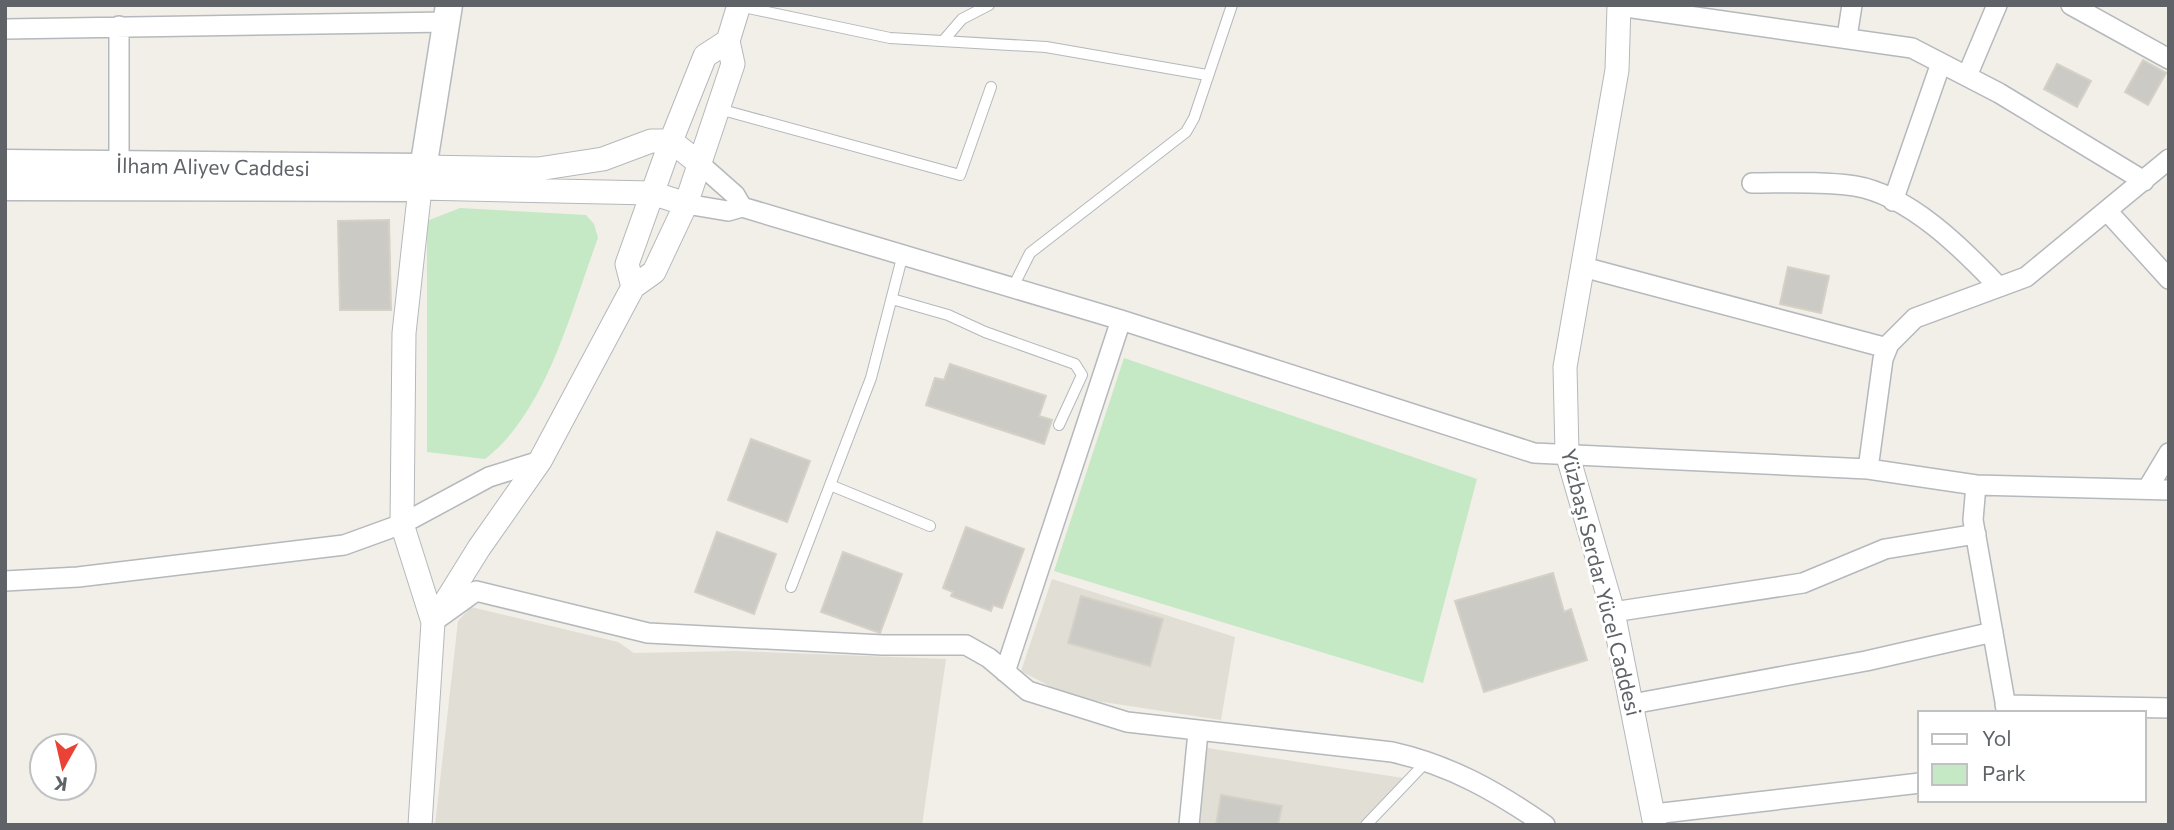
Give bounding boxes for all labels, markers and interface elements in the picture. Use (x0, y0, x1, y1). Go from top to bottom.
street label: İlham Aliyev Caddesi (116, 152, 310, 180)
street label: Yüzbaşı Serdar Yücel Caddesi (1557, 446, 1647, 718)
legend (1918, 711, 2146, 802)
text: Yol (1982, 725, 2012, 750)
north arrow (28, 732, 98, 802)
text: Park (1982, 760, 2026, 785)
text: K (52, 772, 69, 797)

